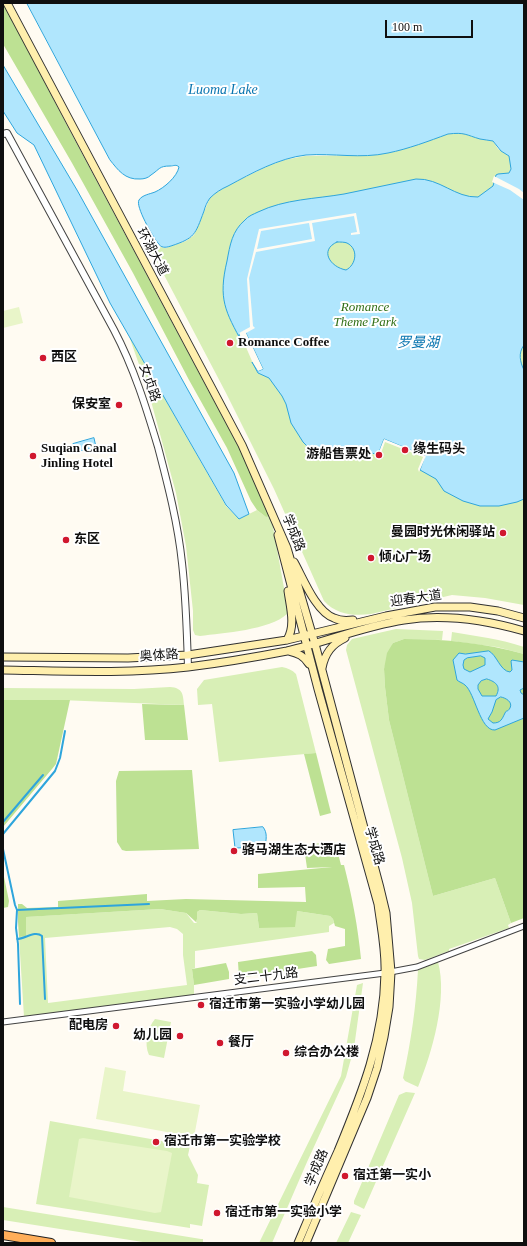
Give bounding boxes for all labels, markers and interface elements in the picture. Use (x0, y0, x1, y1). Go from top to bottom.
scale bar (387, 12, 475, 38)
text: 100 m (392, 20, 422, 34)
water label: Luoma Lake (188, 82, 258, 98)
street label: 环湖大道 (133, 225, 171, 279)
park label: Romance Theme Park (333, 300, 397, 331)
place label: Romance Coffee (238, 335, 329, 351)
water label: 罗曼湖 (397, 335, 439, 351)
marker: Romance Coffee (225, 338, 235, 348)
place label: 西区 (51, 350, 77, 366)
marker: 西区 (38, 353, 48, 363)
street label: 女贞路 (135, 362, 163, 404)
place label: 保安室 (72, 397, 111, 413)
marker: 保安室 (114, 400, 124, 410)
place label: Suqian Canal Jinling Hotel (41, 441, 117, 472)
place label: 缘生码头 (413, 442, 465, 458)
marker: 缘生码头 (400, 445, 410, 455)
place label: 游船售票处 (306, 447, 371, 463)
marker: 游船售票处 (374, 450, 384, 460)
marker: Suqian Canal Jinling Hotel (28, 451, 38, 461)
street label: 学成路 (278, 512, 308, 554)
place label: 曼园时光休闲驿站 (391, 525, 495, 541)
marker: 曼园时光休闲驿站 (498, 528, 508, 538)
place label: 东区 (74, 532, 100, 548)
marker: 东区 (61, 535, 71, 545)
place label: 倾心广场 (379, 550, 431, 566)
marker: 倾心广场 (366, 553, 376, 563)
street label: 迎春大道 (389, 588, 443, 610)
street label: 奥体路 (139, 647, 179, 665)
street label: 学成路 (361, 825, 387, 867)
place label: 骆马湖生态大酒店 (242, 843, 346, 859)
marker: 骆马湖生态大酒店 (229, 846, 239, 856)
street label: 支二十九路 (233, 965, 299, 989)
place label: 宿迁市第一实验小学幼儿园 (209, 997, 365, 1013)
marker: 宿迁市第一实验小学幼儿园 (196, 1000, 206, 1010)
place label: 配电房 (69, 1018, 108, 1034)
marker: 配电房 (111, 1021, 121, 1031)
place label: 幼儿园 (133, 1028, 172, 1044)
marker: 幼儿园 (175, 1031, 185, 1041)
place label: 餐厅 (228, 1035, 254, 1051)
marker: 餐厅 (215, 1038, 225, 1048)
place label: 综合办公楼 (294, 1045, 359, 1061)
marker: 综合办公楼 (281, 1048, 291, 1058)
place label: 宿迁市第一实验学校 (164, 1134, 281, 1150)
marker: 宿迁市第一实验学校 (151, 1137, 161, 1147)
street label: 学成路 (302, 1147, 332, 1189)
place label: 宿迁第一实小 (353, 1168, 431, 1184)
marker: 宿迁第一实小 (340, 1171, 350, 1181)
place label: 宿迁市第一实验小学 (225, 1205, 342, 1221)
marker: 宿迁市第一实验小学 (212, 1208, 222, 1218)

